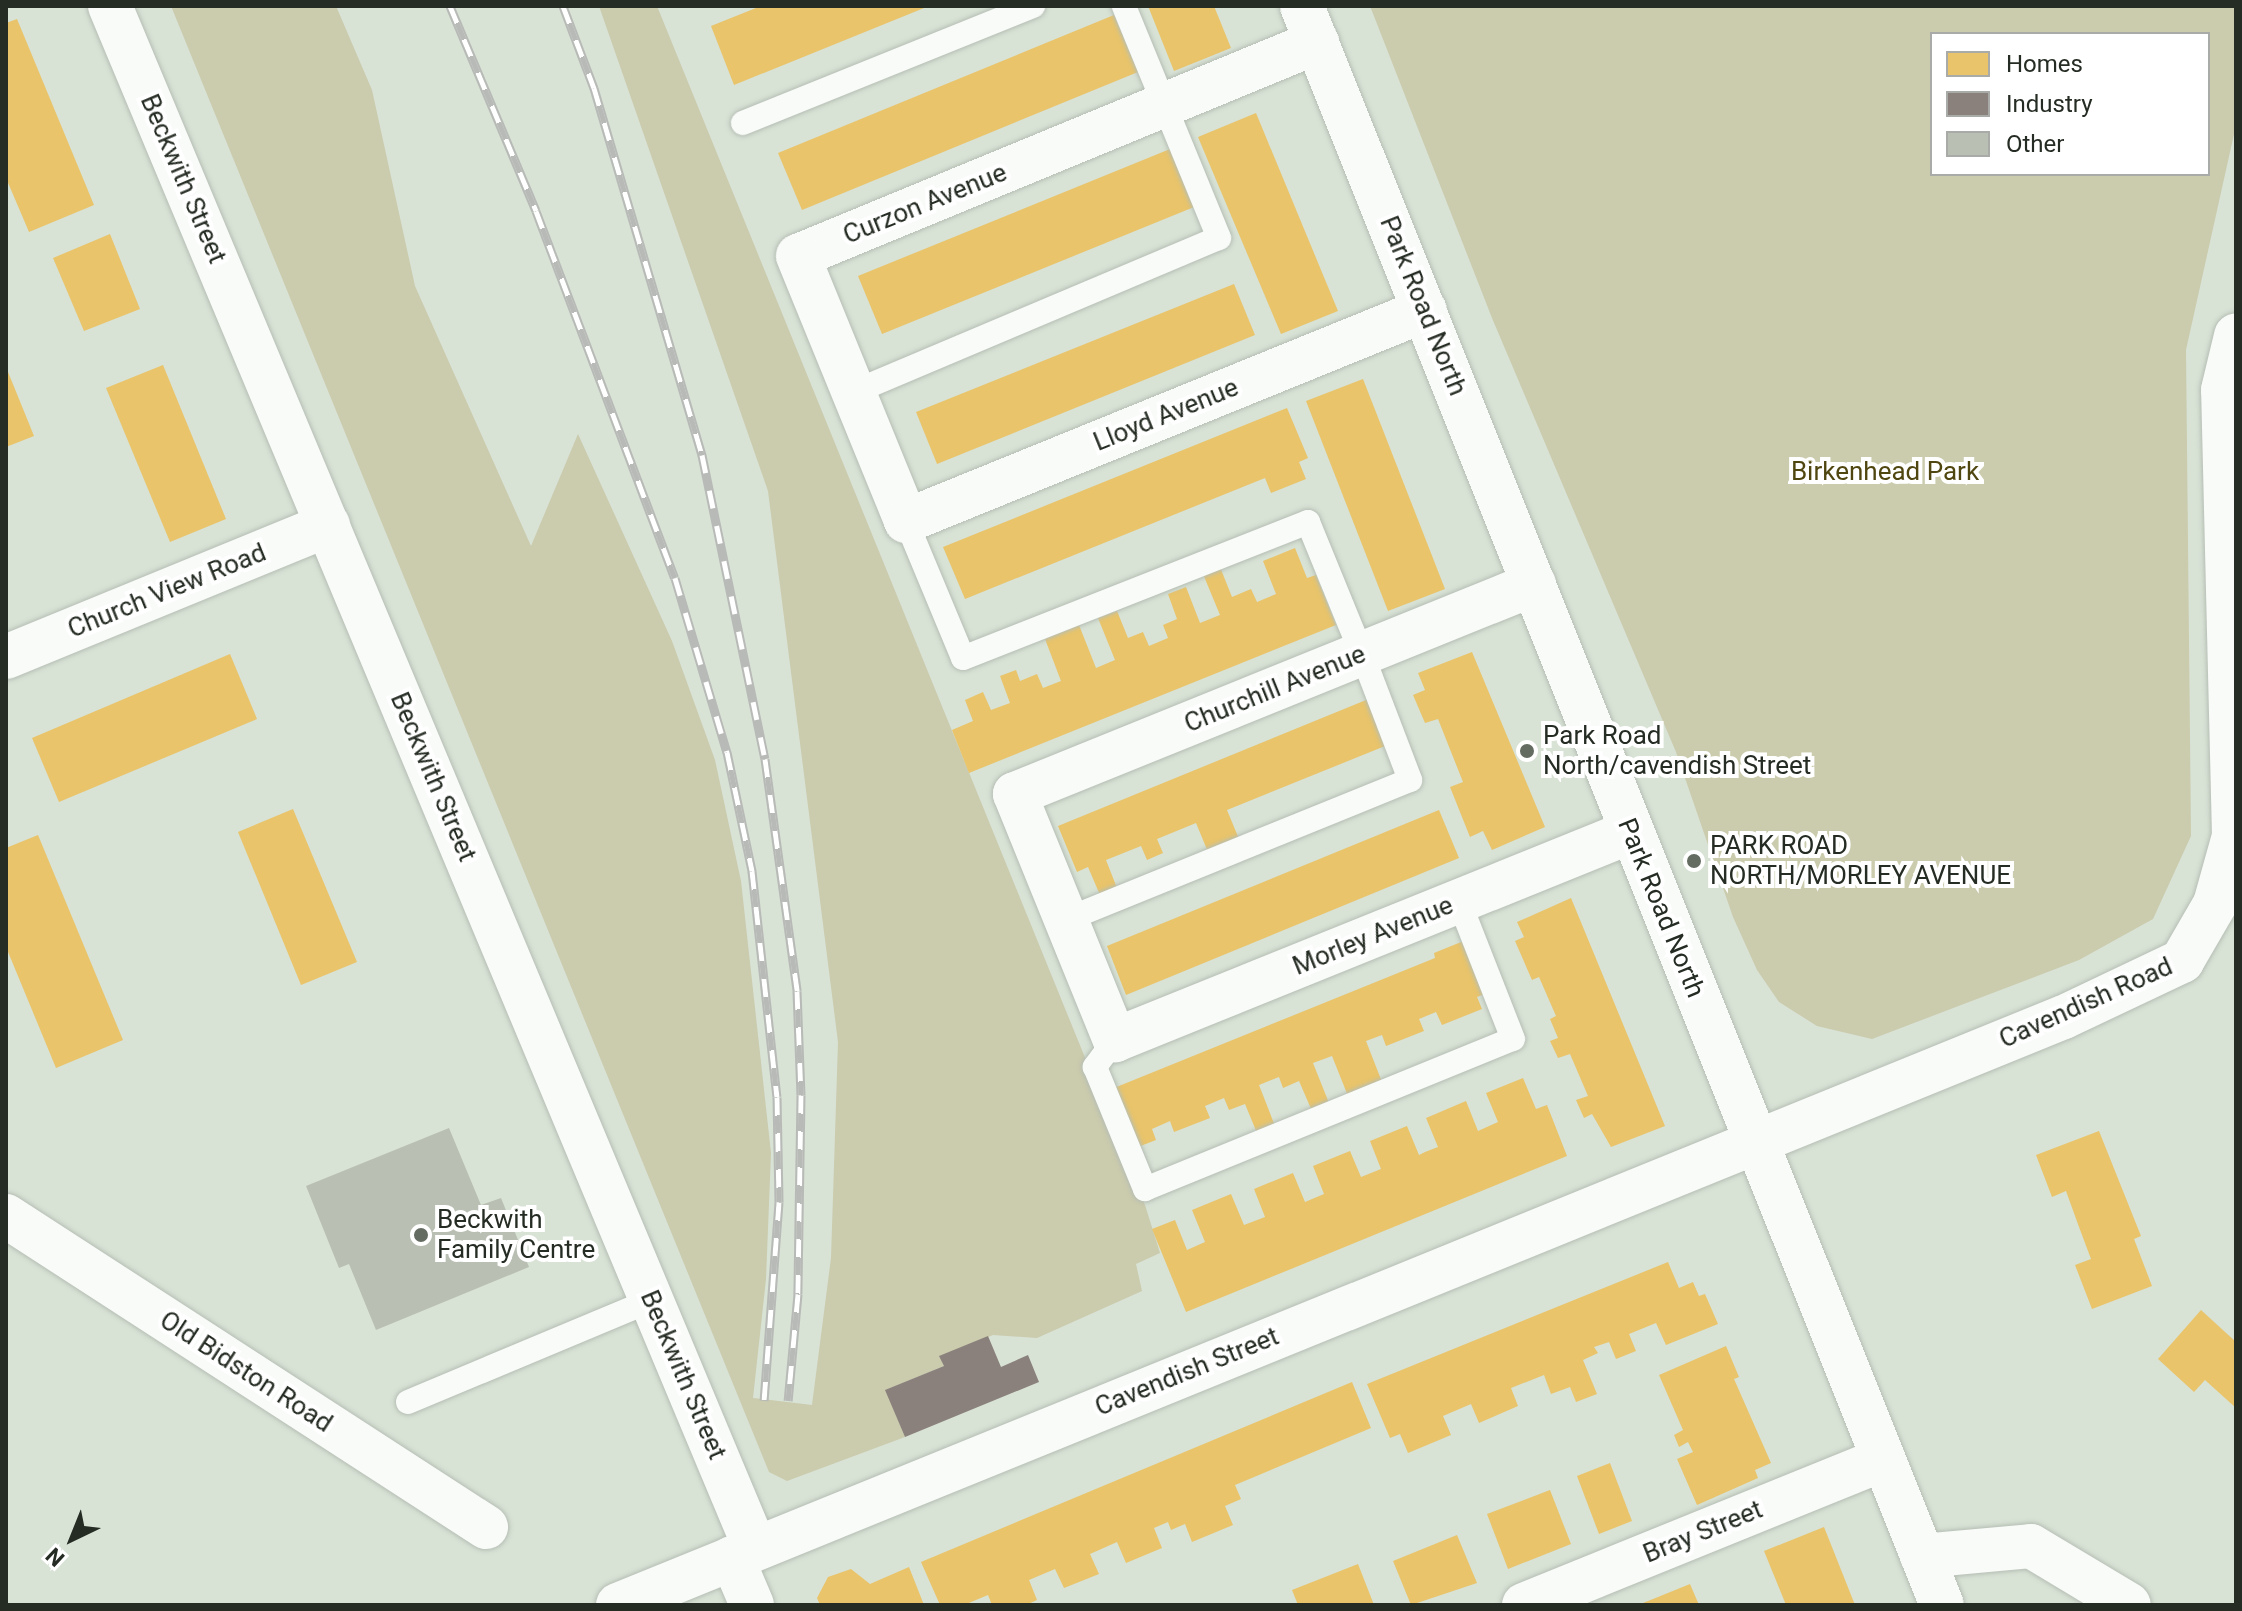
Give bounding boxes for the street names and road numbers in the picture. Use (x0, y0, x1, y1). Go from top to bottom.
street label: Beckwith Street (133, 90, 233, 268)
street label: Curzon Avenue (839, 157, 1011, 251)
street label: Park Road North (1373, 212, 1473, 400)
street label: Lloyd Avenue (1089, 372, 1243, 458)
street label: Church View Road (63, 537, 271, 645)
street label: Churchill Avenue (1180, 638, 1370, 740)
street label: Beckwith Street (383, 688, 483, 866)
street label: Park Road North (1611, 814, 1711, 1002)
street label: Morley Avenue (1288, 890, 1458, 982)
street label: Cavendish Road (1995, 951, 2177, 1055)
street label: Beckwith Street (633, 1286, 733, 1464)
street label: Old Bidston Road (154, 1305, 338, 1439)
street label: Cavendish Street (1091, 1321, 1283, 1423)
street label: Bray Street (1639, 1494, 1767, 1570)

